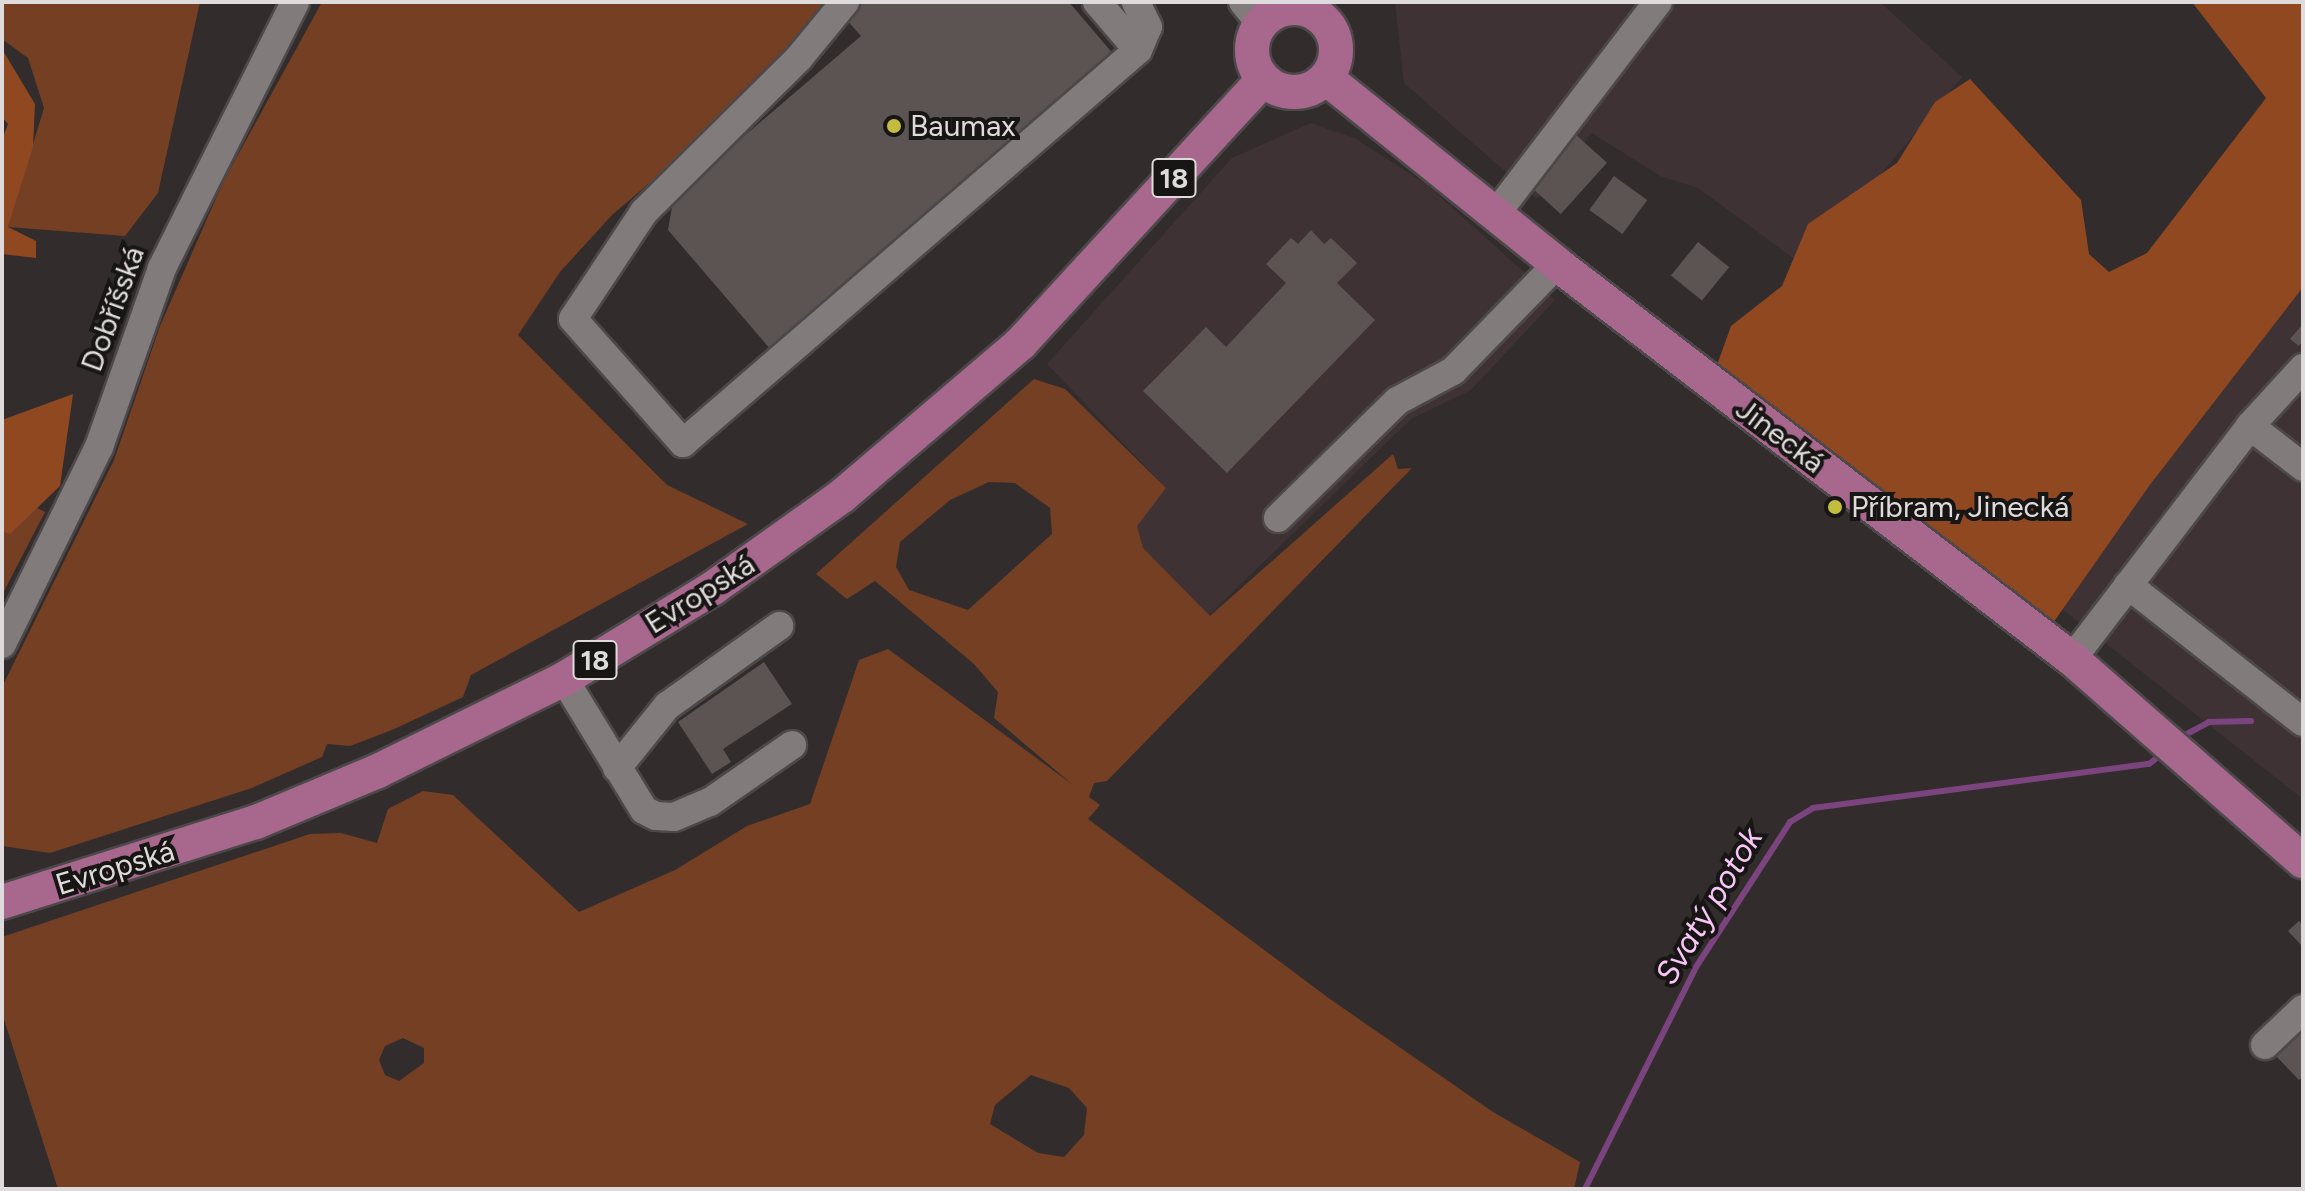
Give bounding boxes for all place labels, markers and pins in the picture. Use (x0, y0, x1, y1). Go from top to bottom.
place label: Baumax (910, 108, 1015, 144)
marker: Baumax (885, 117, 903, 135)
place label: Příbram, Jinecká (1851, 489, 2069, 525)
marker: Příbram, Jinecká (1826, 498, 1844, 516)

